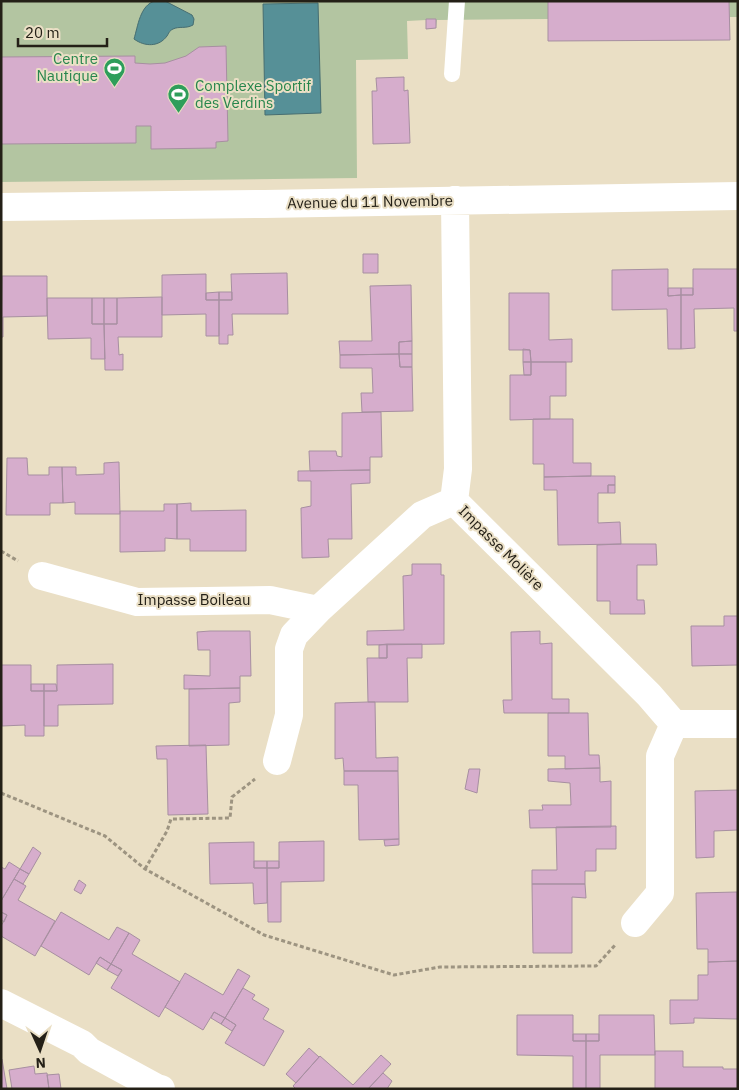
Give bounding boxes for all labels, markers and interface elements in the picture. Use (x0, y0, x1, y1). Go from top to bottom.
scale bar (18, 15, 106, 47)
text: 20 m (25, 23, 60, 42)
place label: Centre Nautique (36, 49, 98, 85)
sports icon: Centre Nautique (102, 56, 126, 87)
place label: Complexe Sportif des Verdins (195, 76, 311, 112)
sports icon: Complexe Sportif des Verdins (167, 83, 191, 114)
street label: Avenue du 11 Novembre (287, 191, 453, 212)
street label: Impasse Molière (455, 501, 548, 594)
street label: Impasse Boileau (138, 590, 250, 609)
north arrow (15, 1025, 65, 1075)
text: N (35, 1054, 46, 1072)

